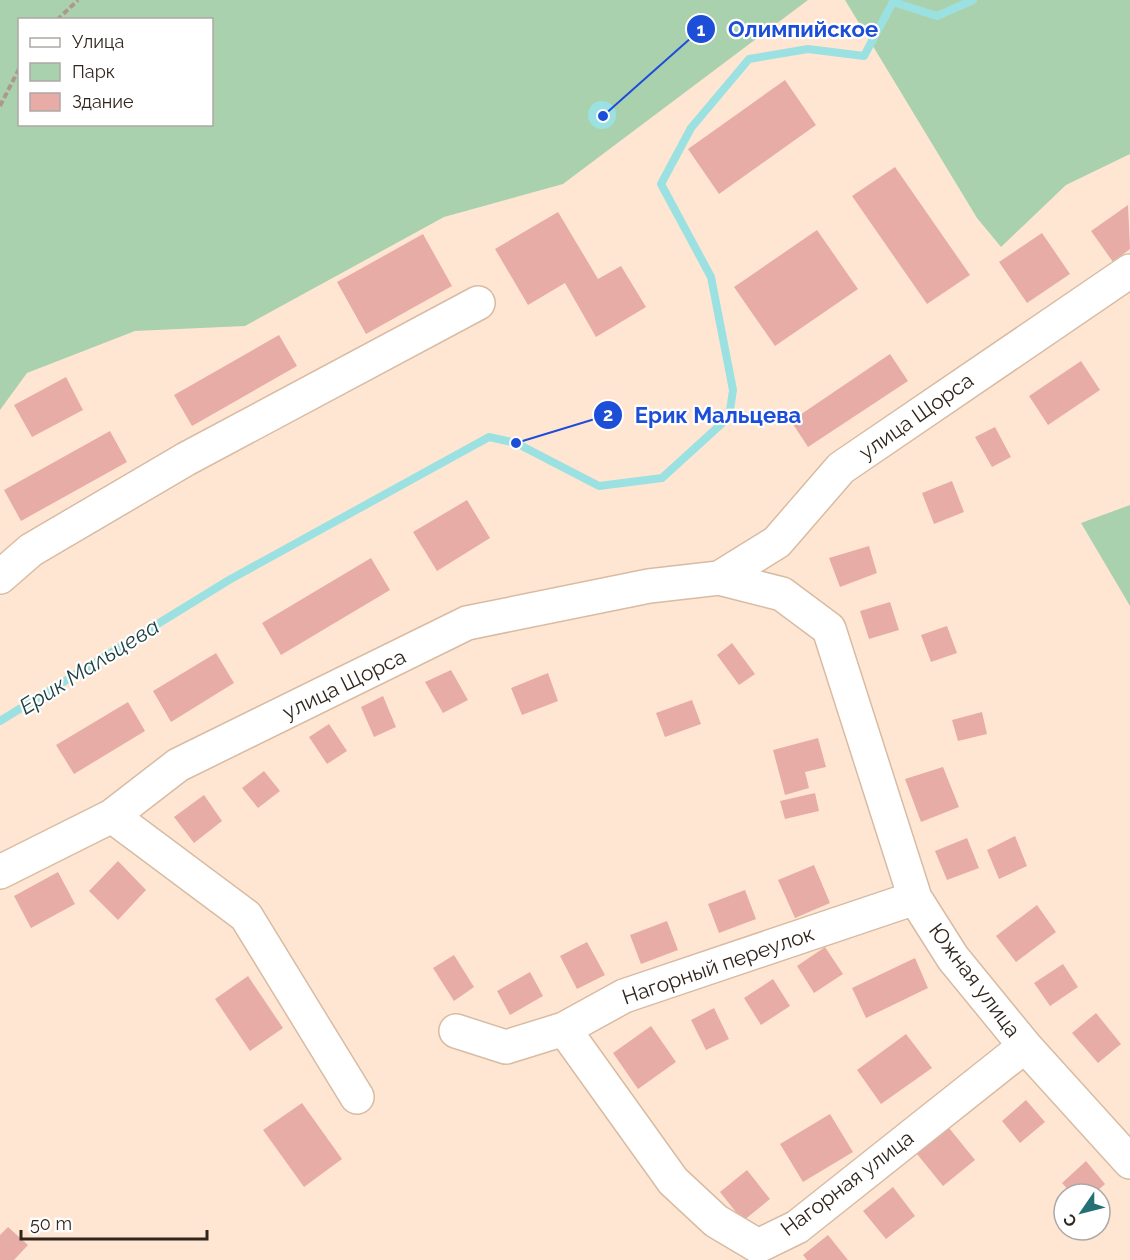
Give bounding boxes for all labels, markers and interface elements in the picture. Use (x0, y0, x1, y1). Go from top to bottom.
callout: Олимпийское (686, 9, 890, 49)
text: Олимпийское (728, 16, 878, 42)
legend (18, 18, 213, 126)
text: 1 (697, 19, 706, 40)
text: Улица (72, 31, 124, 52)
text: Парк (72, 61, 115, 82)
text: Здание (72, 91, 134, 112)
street label: улица Щорса (854, 367, 978, 465)
callout: Ерик Мальцева (593, 395, 814, 435)
text: Ерик Мальцева (635, 402, 801, 428)
text: 2 (603, 404, 613, 425)
water label: Ерик Мальцева (14, 613, 164, 719)
street label: улица Щорса (278, 643, 410, 725)
street label: Южная улица (924, 918, 1026, 1042)
street label: Нагорный переулок (619, 920, 817, 1010)
street label: Нагорная улица (776, 1125, 918, 1241)
north arrow (1052, 1182, 1112, 1242)
scale bar (21, 1203, 207, 1241)
text: С (1059, 1210, 1081, 1230)
text: 50 m (30, 1213, 72, 1234)

